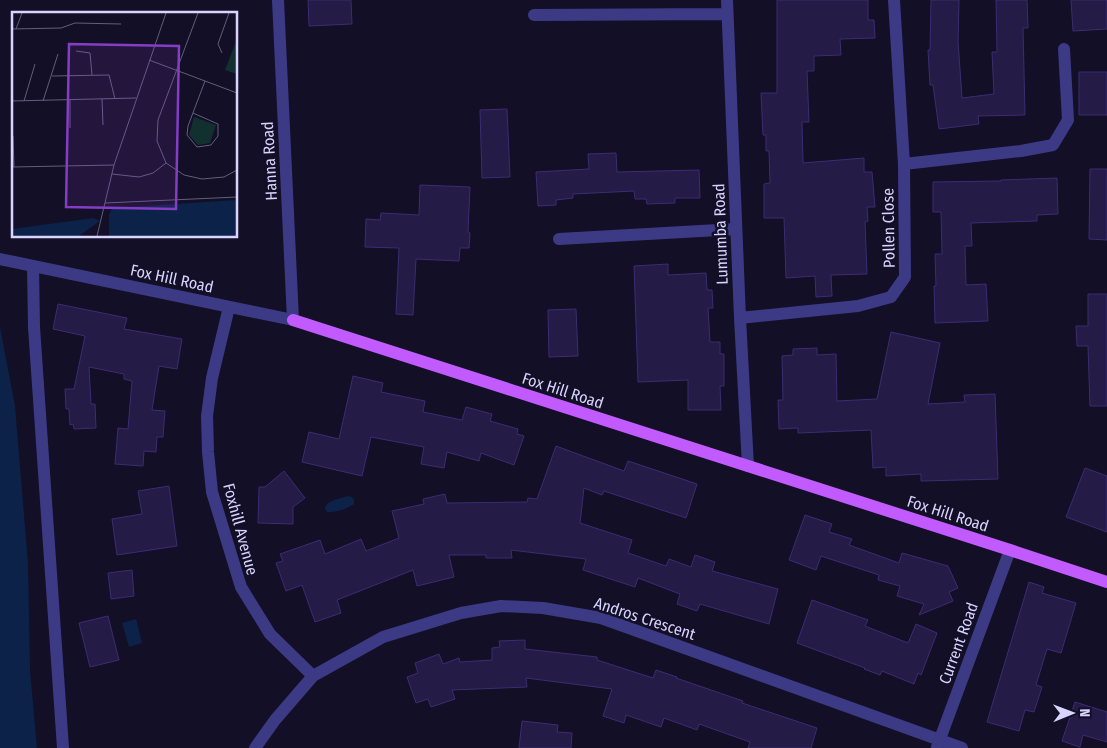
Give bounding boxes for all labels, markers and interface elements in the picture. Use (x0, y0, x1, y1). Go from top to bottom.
inset map (12, 12, 238, 238)
street label: Hanna Road (258, 121, 281, 201)
street label: Lumumba Road (709, 183, 732, 285)
street label: Pollen Close (878, 188, 899, 268)
street label: Fox Hill Road (129, 260, 215, 297)
street label: Fox Hill Road (520, 368, 606, 413)
street label: Foxhill Avenue (219, 481, 262, 577)
street label: Fox Hill Road (905, 491, 991, 536)
street label: Andros Crescent (592, 593, 699, 644)
street label: Current Road (935, 600, 982, 687)
north arrow (1047, 688, 1097, 738)
text: N (1076, 708, 1093, 717)

